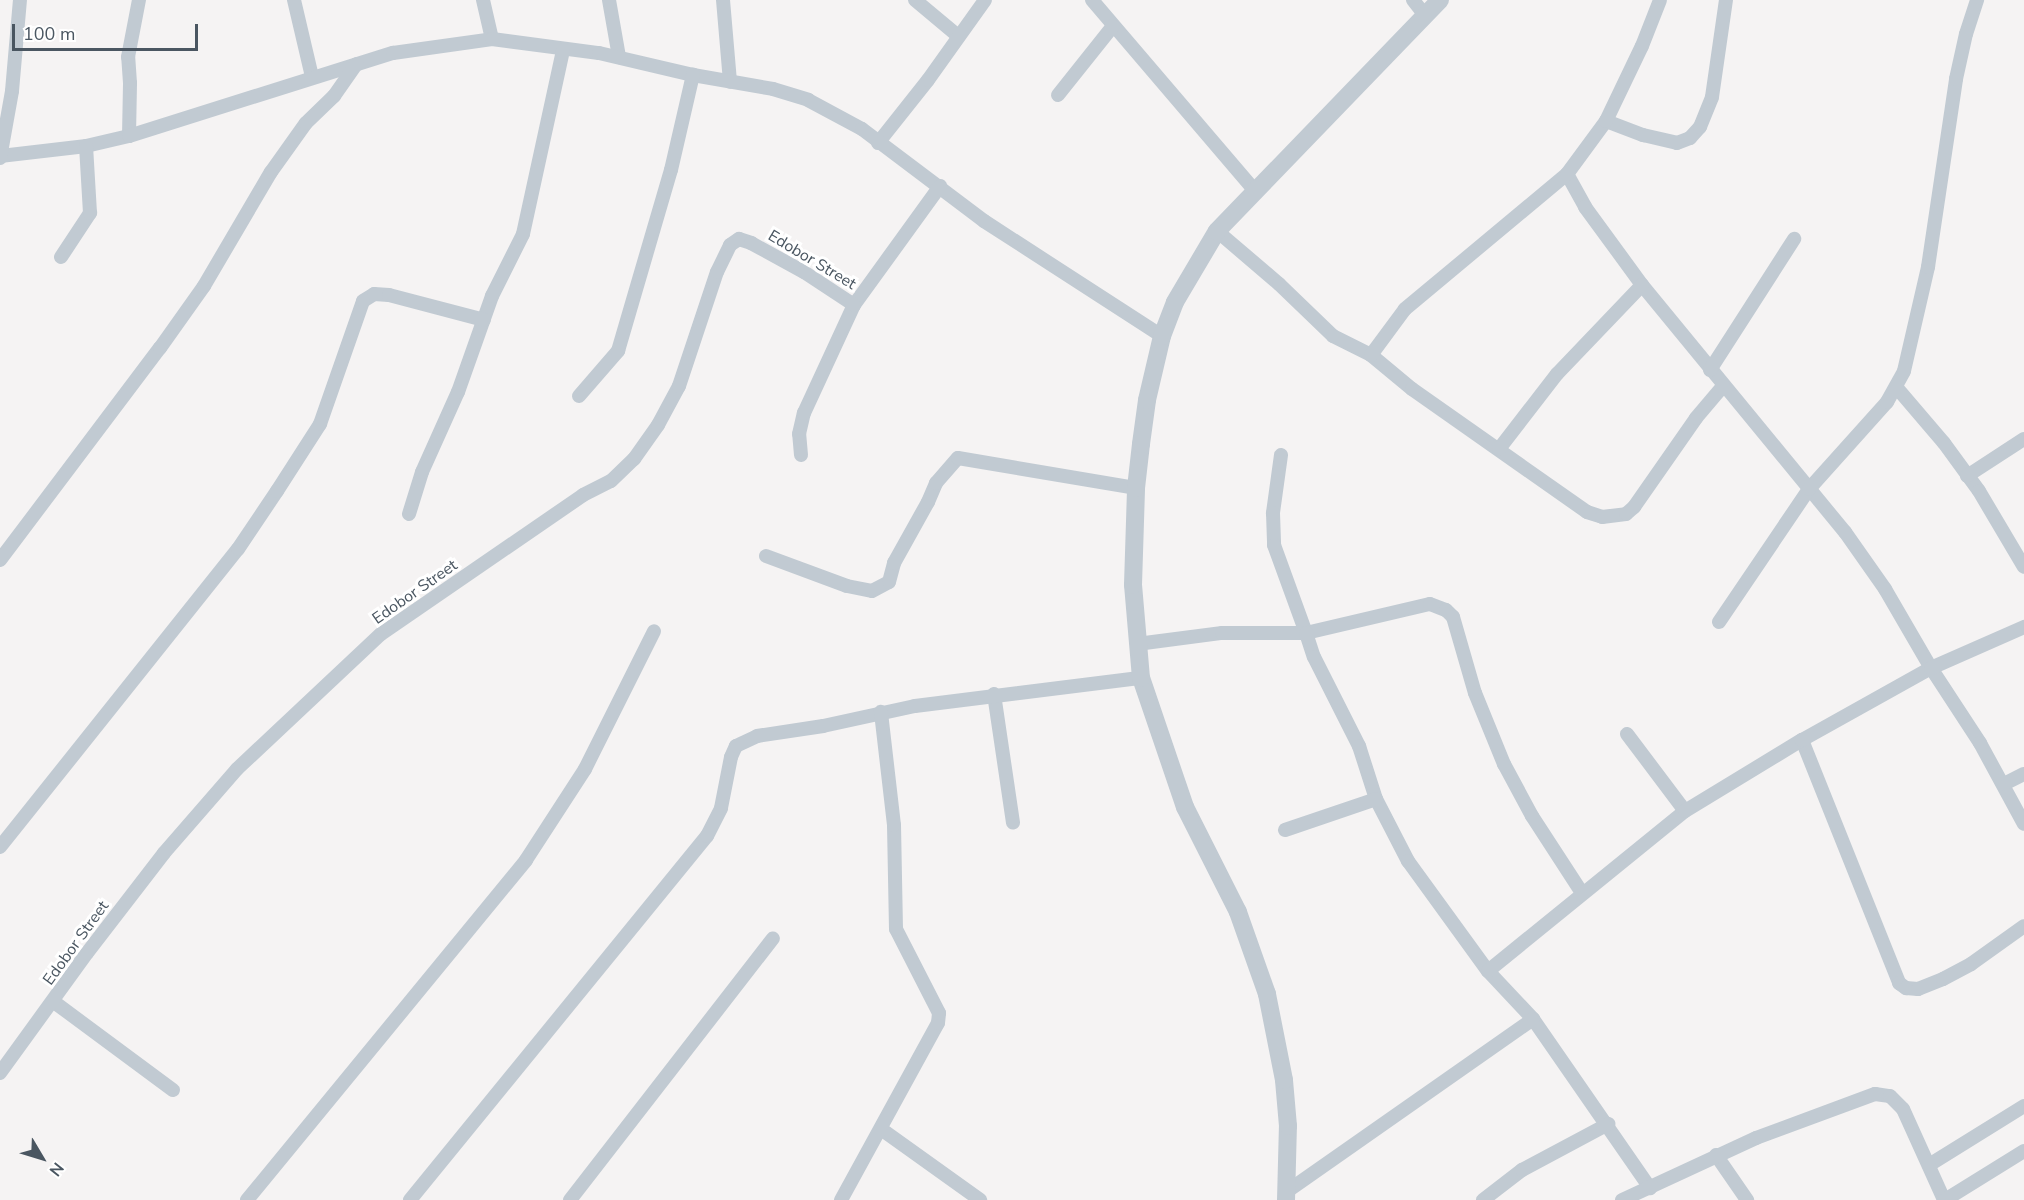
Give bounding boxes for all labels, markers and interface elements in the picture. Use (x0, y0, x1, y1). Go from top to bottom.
scale bar (15, 12, 201, 50)
text: 100 m (23, 22, 75, 46)
street label: Edobor Street (765, 226, 859, 294)
street label: Edobor Street (369, 556, 461, 628)
street label: Edobor Street (39, 897, 113, 989)
north arrow (12, 1128, 72, 1188)
text: N (44, 1158, 69, 1181)

